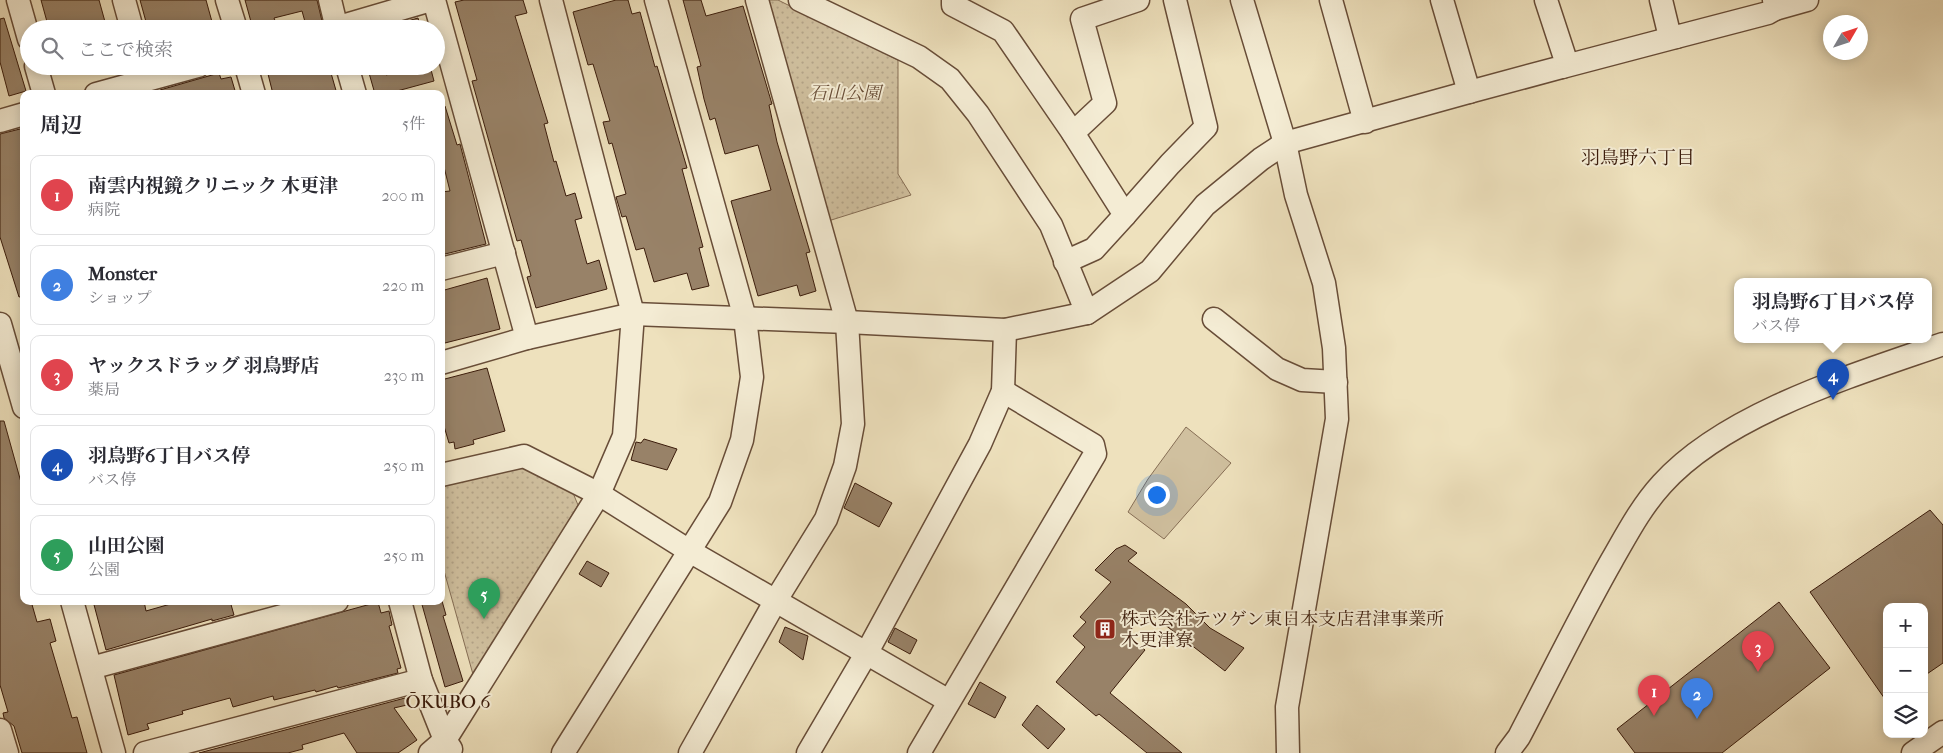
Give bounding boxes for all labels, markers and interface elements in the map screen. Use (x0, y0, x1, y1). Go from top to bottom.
north arrow (1823, 15, 1868, 60)
search box (20, 20, 445, 75)
icon: search (38, 34, 66, 62)
text: ここで検索 (78, 39, 173, 61)
park label: 石山公園 (809, 83, 884, 104)
text: 周辺 (40, 113, 82, 137)
text: 5件 (402, 114, 425, 133)
district label: 羽鳥野六丁目 (1581, 147, 1695, 169)
text: 南雲内視鏡クリニック 木更津 (88, 175, 338, 197)
text: 1 (54, 186, 60, 205)
text: 200 m (381, 186, 424, 205)
text: 病院 (88, 200, 120, 219)
text: Monster (88, 263, 157, 285)
text: 2 (53, 276, 61, 295)
text: 220 m (382, 276, 424, 295)
popup (1734, 278, 1932, 343)
text: ショップ (88, 288, 152, 307)
text: 羽鳥野6丁目バス停 (1752, 291, 1914, 313)
text: バス停 (1752, 316, 1800, 335)
text: ヤックスドラッグ 羽鳥野店 (88, 355, 320, 377)
pin: 4 (1817, 359, 1849, 400)
text: 3 (54, 366, 60, 385)
text: 230 m (384, 366, 424, 385)
text: 薬局 (88, 380, 120, 399)
text: 羽鳥野6丁目バス停 (88, 445, 250, 467)
text: 4 (52, 456, 62, 475)
text: 250 m (383, 456, 424, 475)
text: バス停 (88, 470, 136, 489)
your location (1144, 482, 1170, 508)
text: 山田公園 (88, 535, 164, 557)
text: 5 (54, 546, 60, 565)
text: 250 m (383, 546, 424, 565)
text: 公園 (88, 560, 120, 579)
pin: 5 (468, 578, 500, 619)
map controls (1883, 603, 1928, 738)
button: + (1883, 603, 1928, 648)
place label: 株式会社テツゲン東日本支店君津事業所 木更津寮 (1121, 609, 1444, 651)
building icon: 株式会社テツゲン東日本支店君津事業所 木更津寮 (1093, 617, 1117, 641)
pin: 3 (1742, 631, 1774, 672)
button: − (1883, 648, 1928, 693)
pin: 1 (1638, 675, 1670, 716)
pin: 2 (1681, 678, 1713, 719)
district label: ŌKUBO 6 (406, 691, 491, 713)
button: layers (1883, 693, 1928, 738)

